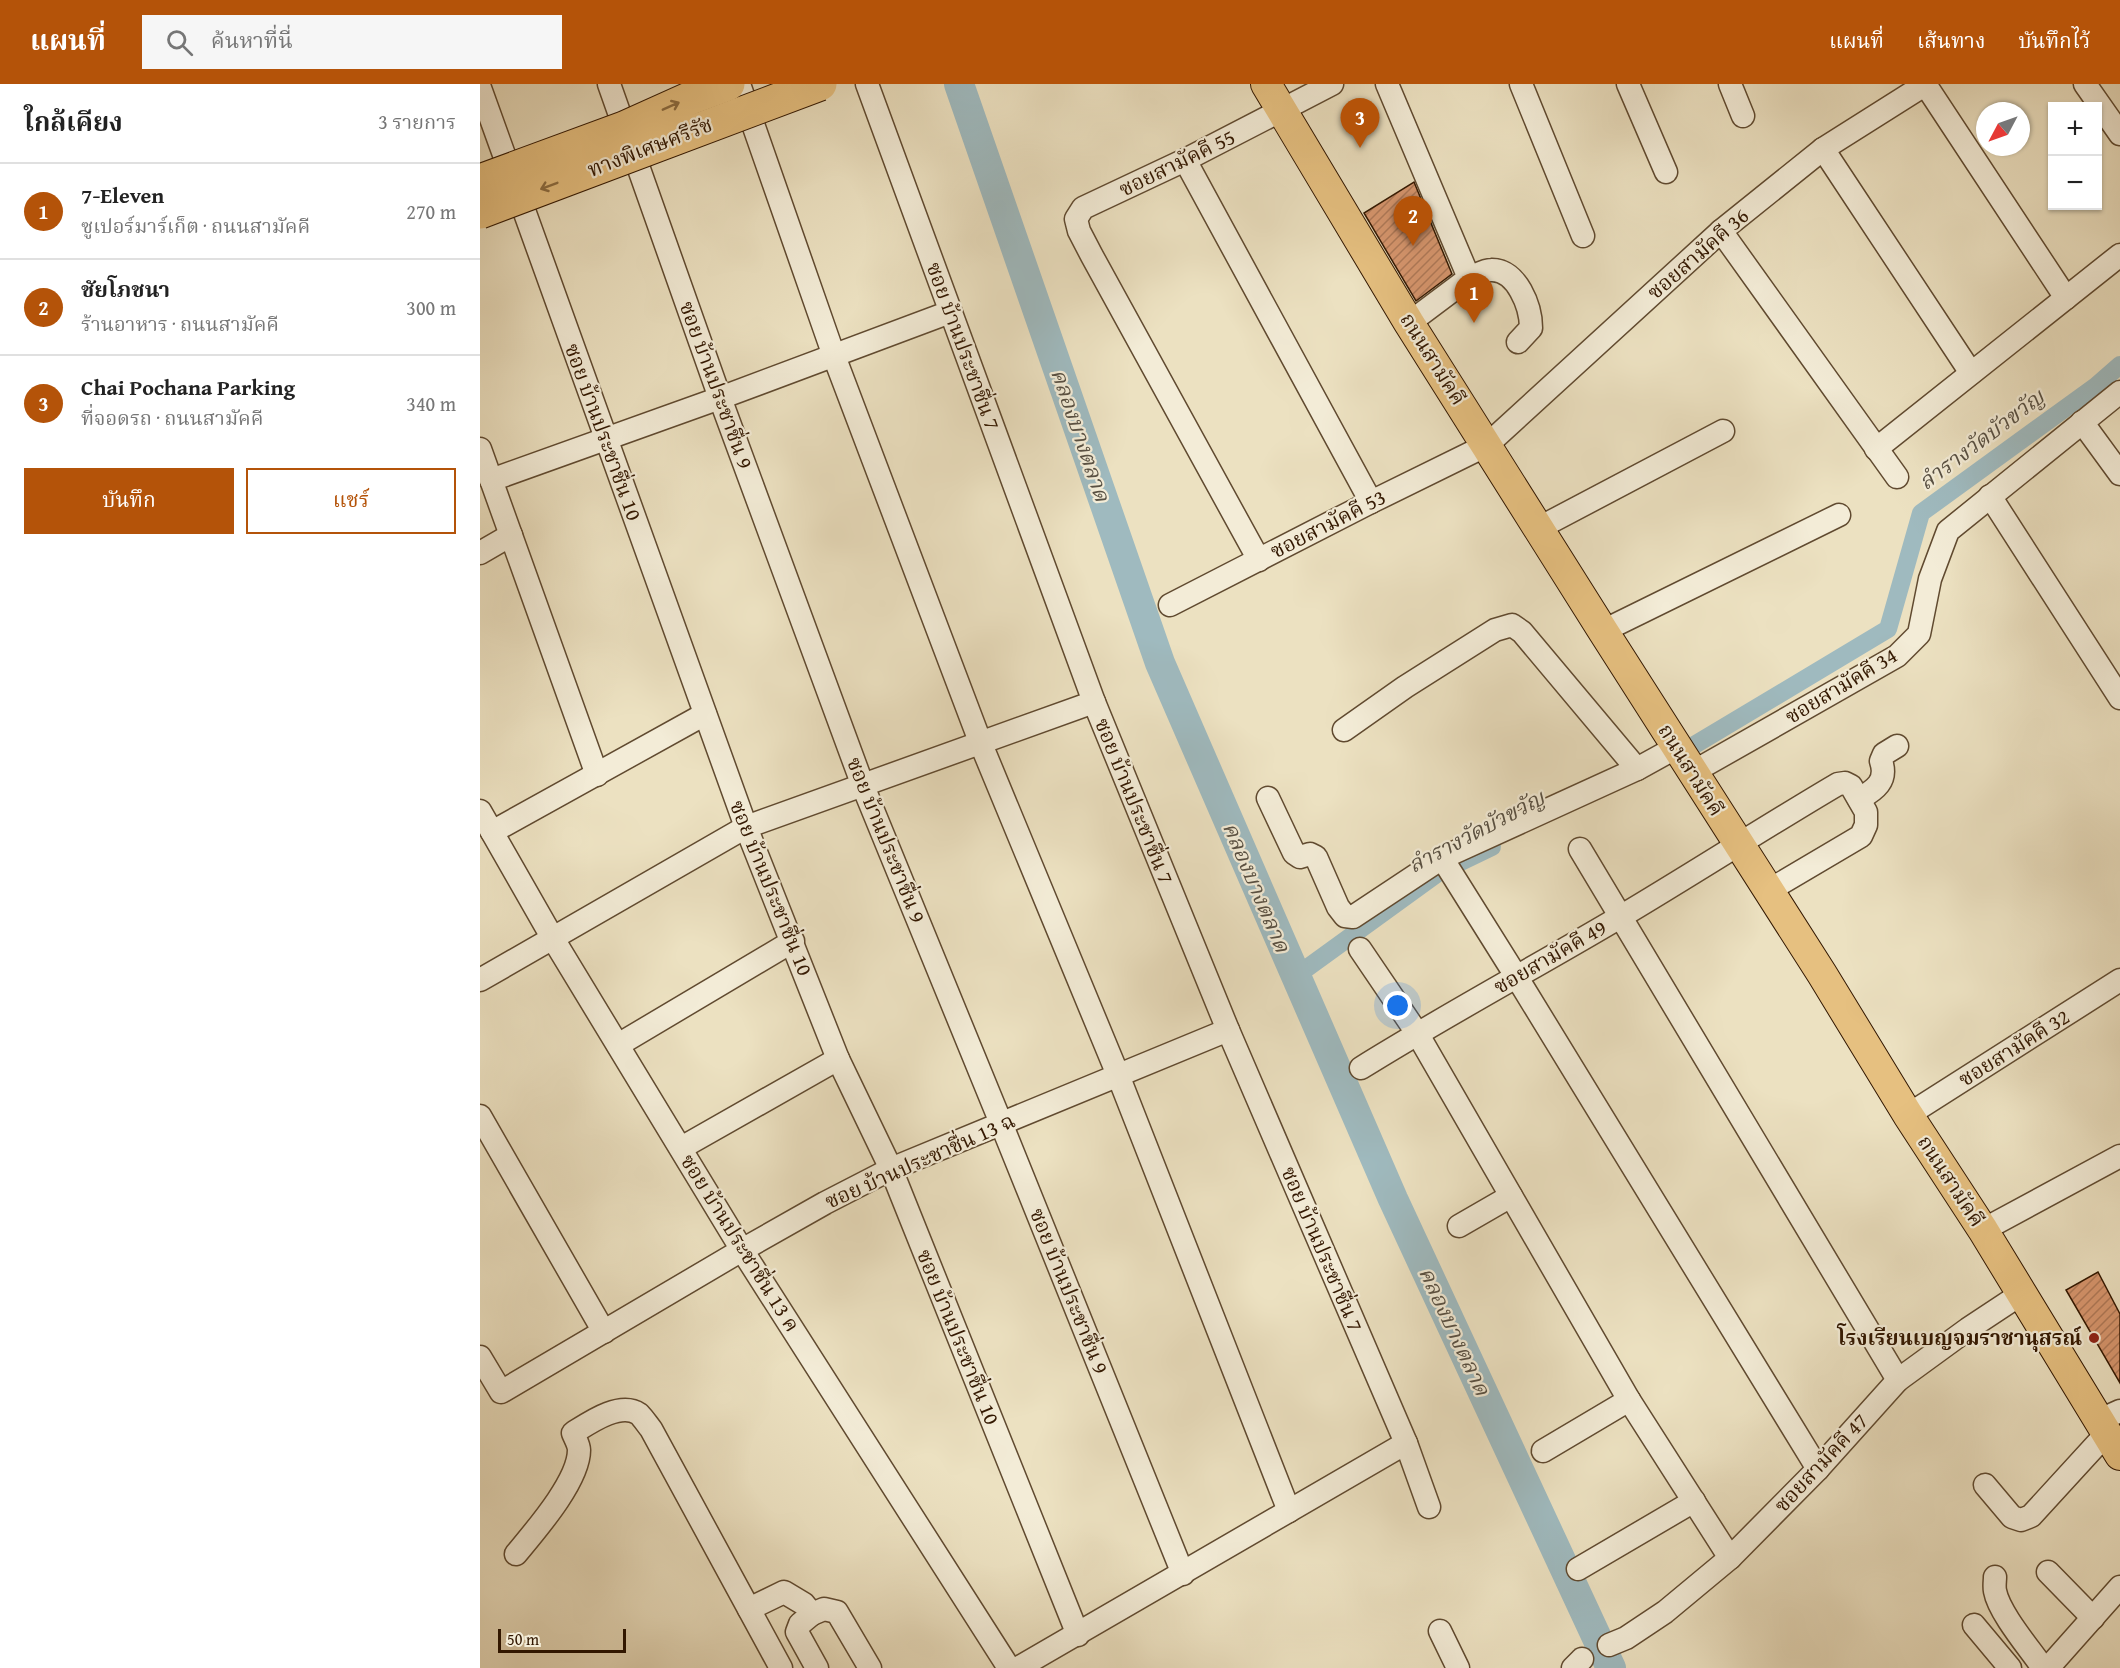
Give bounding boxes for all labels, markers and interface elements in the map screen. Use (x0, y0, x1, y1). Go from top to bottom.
search box (142, 15, 562, 69)
text: แผนที่ (30, 19, 106, 60)
text: ค้นหาที่นี่ (211, 24, 293, 56)
text: แผนที่ (1829, 25, 1884, 56)
text: เส้นทาง (1917, 25, 1985, 56)
text: บันทึกไว้ (2018, 25, 2090, 56)
icon: search (163, 26, 196, 59)
pin: 3 (1340, 98, 1380, 148)
one-way arrow (662, 100, 680, 112)
text: ใกล้เคียง (24, 102, 123, 141)
north arrow (1976, 102, 2030, 156)
map controls (2048, 102, 2102, 210)
button: + (2048, 102, 2102, 156)
text: 3 รายการ (378, 107, 456, 136)
street label: ทางพิเศษศรีรัช (583, 108, 717, 185)
street label: ซอยสามัคคี 55 (1113, 121, 1240, 204)
button: − (2048, 156, 2102, 210)
text: 7-Eleven (81, 179, 164, 211)
one-way arrow (540, 181, 559, 192)
pin: 2 (1394, 196, 1432, 246)
text: 1 (38, 197, 49, 226)
text: 270 m (406, 197, 456, 226)
street label: ซอยสามัคคี 36 (1640, 201, 1755, 307)
text: ซูเปอร์มาร์เก็ต · ถนนสามัคคี (81, 211, 310, 240)
street label: ซอย บ้านประชาชื่น 7 (919, 258, 1008, 434)
text: ชัยโภชนา (81, 273, 170, 305)
pin: 1 (1454, 274, 1494, 323)
text: 2 (38, 293, 49, 322)
text: 300 m (406, 293, 456, 322)
street label: ซอย บ้านประชาชื่น 9 (672, 297, 761, 473)
street label: ถนนสามัคคี (1393, 306, 1474, 411)
text: ร้านอาหาร · ถนนสามัคคี (81, 309, 279, 338)
street label: ซอย บ้านประชาชื่น 10 (557, 339, 650, 525)
water label: คลองบางตลาด (1043, 364, 1119, 507)
text: Chai Pochana Parking (81, 371, 295, 403)
water label: ลำรางวัดบัวขวัญ (1911, 380, 2052, 497)
text: 3 (38, 389, 49, 418)
text: 340 m (406, 389, 456, 418)
text: ที่จอดรถ · ถนนสามัคคี (81, 403, 263, 432)
button: บันทึก (24, 468, 234, 534)
button: แชร์ (246, 468, 456, 534)
street label: ซอยสามัคคี 53 (1265, 481, 1391, 566)
street label: ซอยสามัคคี 34 (1779, 640, 1903, 731)
street label: ซอย บ้านประชาชื่น 7 (1087, 713, 1182, 888)
street label: ถนนสามัคคี (1651, 717, 1732, 822)
street label: ซอย บ้านประชาชื่น 9 (839, 752, 934, 927)
water label: ลำรางวัดบัวขวัญ (1402, 781, 1551, 880)
street label: ซอย บ้านประชาชื่น 10 (722, 795, 821, 980)
water label: คลองบางตลาด (1215, 817, 1299, 958)
street label: ซอยสามัคคี 49 (1487, 912, 1612, 1001)
your location (1383, 991, 1412, 1020)
street label: ซอยสามัคคี 32 (1952, 1001, 2075, 1094)
street label: ซอย บ้านประชาชื่น 13 ฉ (820, 1105, 1020, 1216)
street label: ถนนสามัคคี (1910, 1129, 1993, 1233)
street label: ซอย บ้านประชาชื่น 13 ค (673, 1148, 808, 1338)
street label: ซอย บ้านประชาชื่น 7 (1274, 1161, 1371, 1336)
street label: ซอย บ้านประชาชื่น 9 (1022, 1203, 1117, 1378)
street label: ซอย บ้านประชาชื่น 10 (909, 1244, 1008, 1429)
water label: คลองบางตลาด (1411, 1261, 1499, 1401)
place label: โรงเรียนเบญจมราชานุสรณ์ (1837, 1322, 2082, 1353)
marker: โรงเรียนเบญจมราชานุสรณ์ (2087, 1331, 2101, 1345)
street label: ซอยสามัคคี 47 (1766, 1406, 1875, 1519)
scale bar (498, 1626, 626, 1654)
text: 50 m (507, 1627, 539, 1651)

